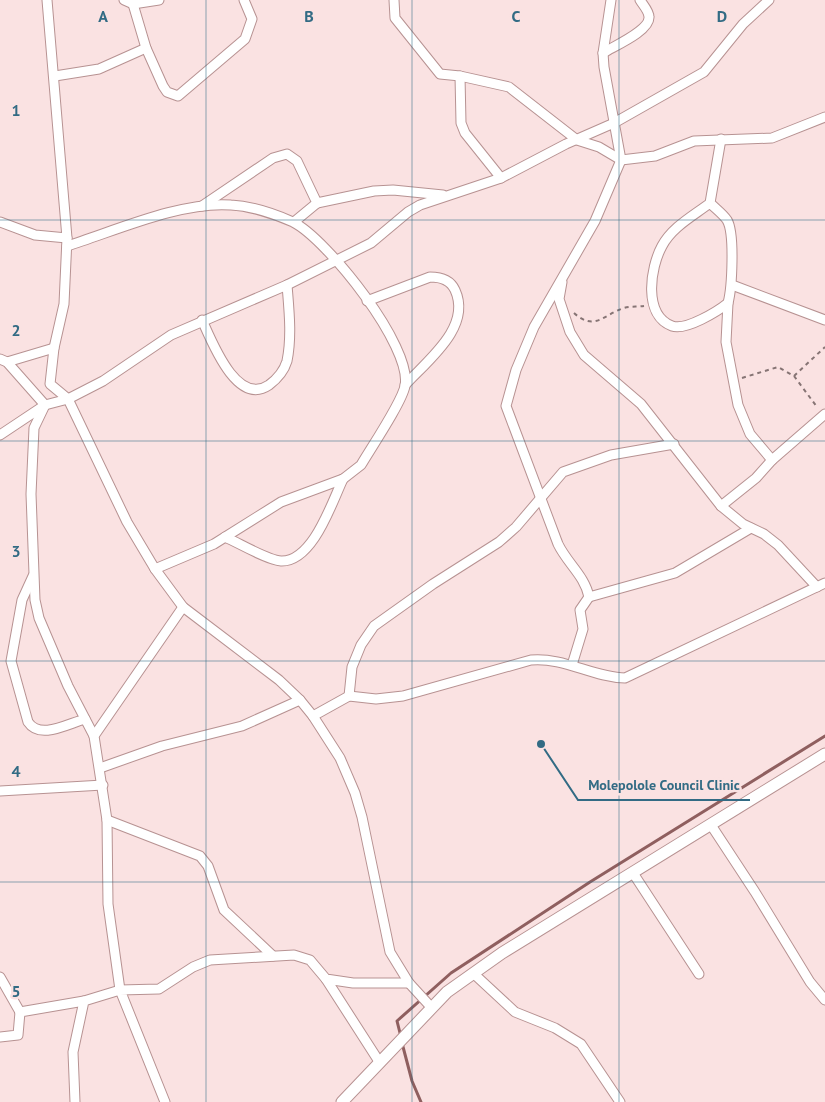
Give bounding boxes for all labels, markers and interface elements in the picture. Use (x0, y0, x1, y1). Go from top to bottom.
text: A (98, 6, 108, 26)
text: B (304, 6, 314, 26)
text: C (512, 6, 521, 26)
text: D (717, 6, 727, 26)
text: 1 (11, 100, 21, 120)
text: 2 (11, 320, 21, 340)
text: 3 (11, 541, 21, 561)
text: 4 (11, 761, 21, 781)
callout: Molepolole Council Clinic (578, 771, 750, 800)
text: Molepolole Council Clinic (588, 776, 740, 794)
text: 5 (11, 981, 21, 1001)

